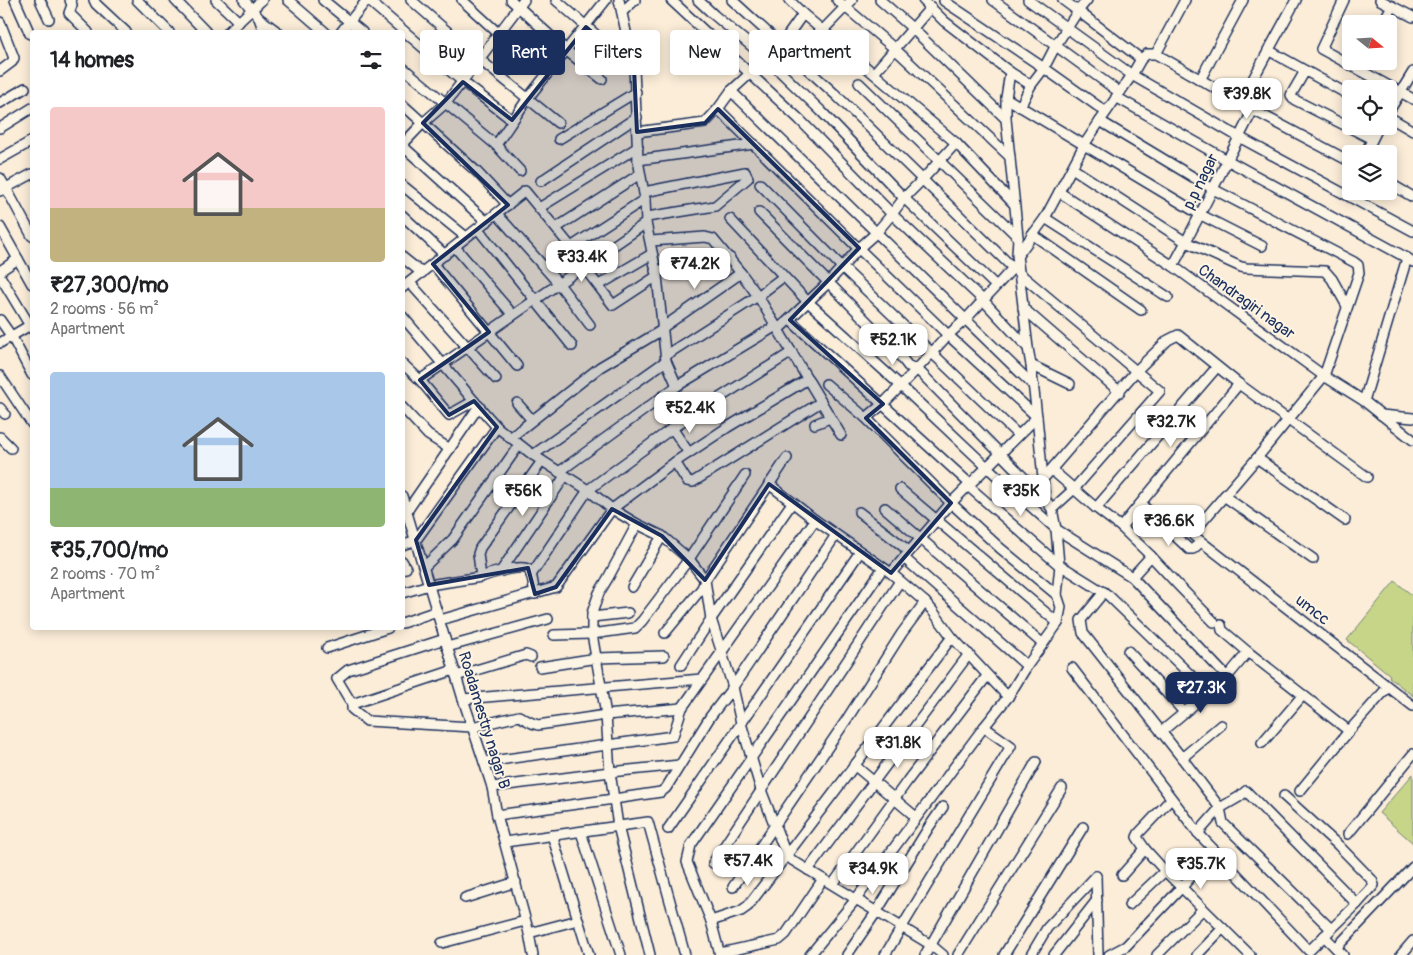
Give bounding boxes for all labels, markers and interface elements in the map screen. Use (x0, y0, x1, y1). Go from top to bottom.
north arrow (1342, 15, 1398, 70)
map controls (1342, 15, 1397, 200)
chip: Buy (420, 30, 483, 75)
chip: Rent (493, 30, 565, 75)
chip: Filters (575, 30, 660, 75)
chip: New (670, 30, 739, 75)
chip: Apartment (749, 30, 869, 75)
icon: filters (357, 46, 385, 74)
text: 14 homes (50, 47, 134, 74)
pin: ₹39.8K (1206, 78, 1288, 120)
button: locate (1342, 80, 1397, 135)
text: ₹39.8K (1223, 84, 1271, 104)
icon: home (173, 139, 263, 229)
button: layers (1342, 145, 1397, 200)
street label: p.p nagar (1179, 150, 1223, 213)
pin: ₹33.4K (541, 240, 623, 283)
text: ₹33.4K (557, 247, 607, 267)
pin: ₹74.2K (654, 248, 736, 290)
text: ₹74.2K (670, 254, 720, 274)
street label: Chandragiri nagar (1194, 260, 1299, 344)
text: ₹27,300/mo (50, 272, 169, 299)
text: 2 rooms · 56 m² (50, 299, 159, 319)
text: Apartment (50, 319, 125, 339)
pin: ₹52.1K (852, 324, 934, 366)
text: ₹52.1K (870, 330, 916, 350)
pin: ₹52.4K (649, 392, 731, 434)
text: ₹52.4K (665, 398, 715, 418)
icon: home (173, 404, 263, 494)
pin: ₹32.7K (1130, 406, 1212, 448)
text: ₹32.7K (1146, 412, 1196, 432)
pin: ₹56K (493, 474, 553, 517)
pin: ₹35K (991, 474, 1051, 517)
text: ₹56K (504, 481, 542, 501)
text: ₹35K (1003, 481, 1039, 501)
pin: ₹36.6K (1128, 504, 1210, 547)
text: ₹36.6K (1144, 511, 1194, 531)
text: ₹35,700/mo (50, 537, 168, 564)
text: 2 rooms · 70 m² (50, 564, 160, 584)
text: Apartment (50, 584, 125, 604)
street label: umcc (1291, 590, 1334, 629)
street label: Roadamestry nagar B (454, 649, 514, 791)
pin: ₹27.3K (1160, 672, 1242, 714)
text: ₹27.3K (1176, 678, 1226, 698)
pin: ₹31.8K (857, 726, 939, 769)
text: ₹31.8K (875, 733, 921, 753)
pin: ₹57.4K (707, 844, 789, 887)
pin: ₹35.7K (1160, 848, 1242, 890)
text: ₹57.4K (723, 851, 773, 871)
pin: ₹34.9K (832, 852, 914, 895)
text: ₹35.7K (1177, 854, 1225, 874)
text: ₹34.9K (848, 859, 898, 879)

